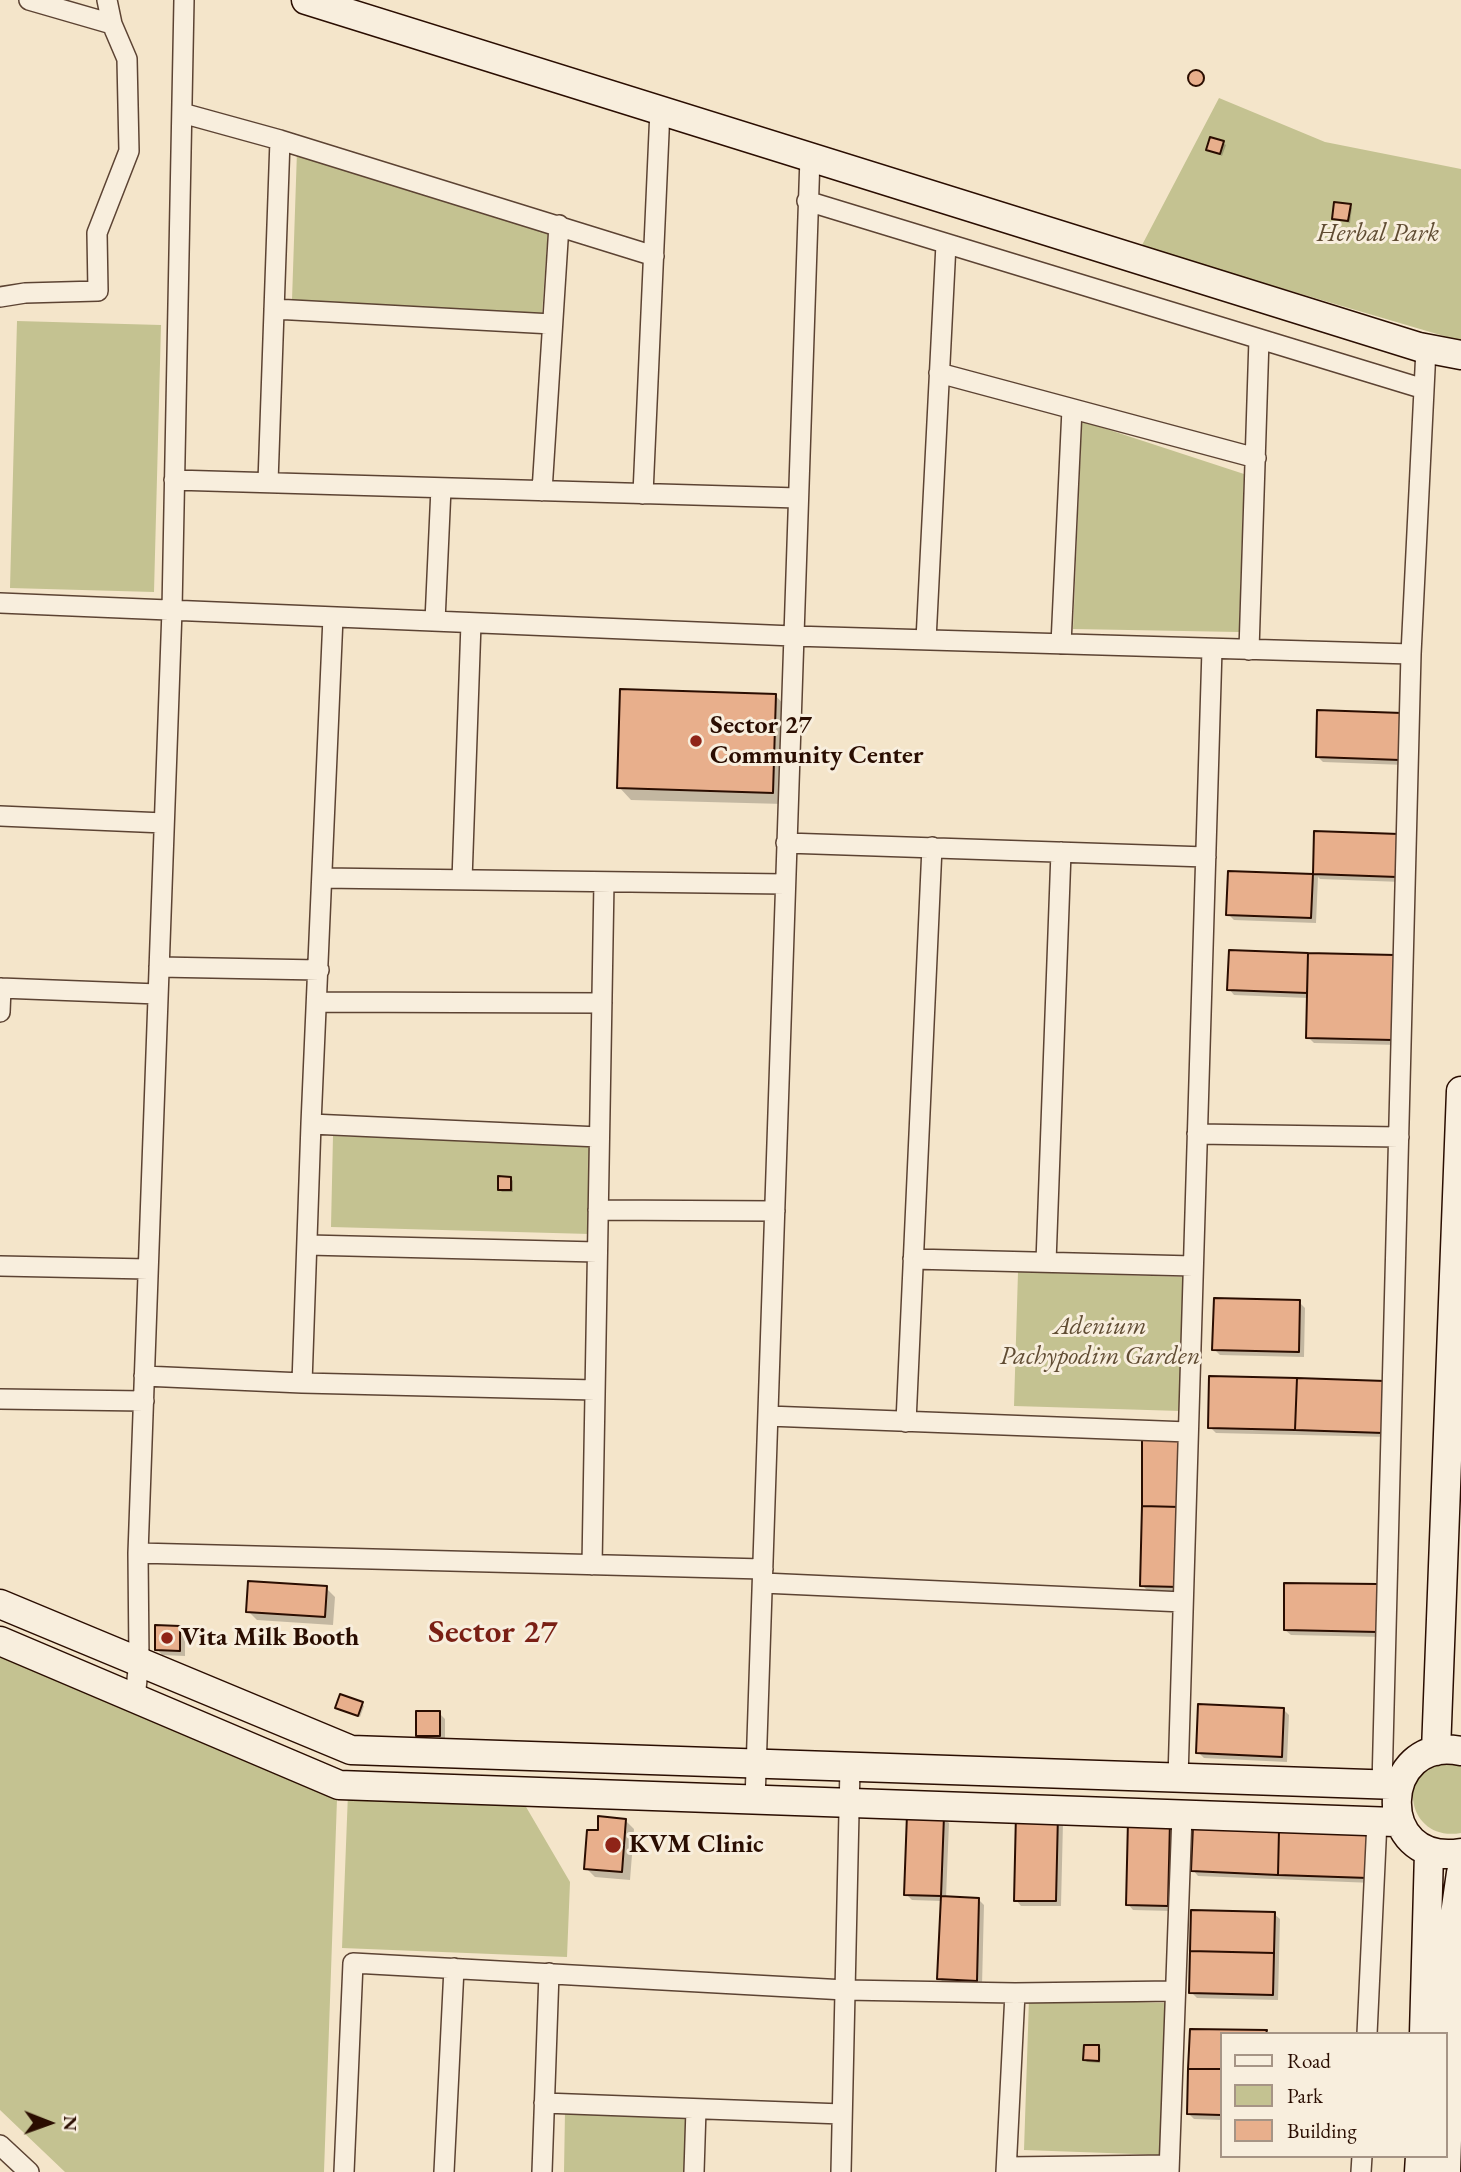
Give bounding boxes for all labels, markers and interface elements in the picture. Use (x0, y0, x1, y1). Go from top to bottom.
park label: Herbal Park (1317, 218, 1439, 250)
place label: Sector 27 Community Center (710, 710, 924, 772)
marker: Sector 27 Community Center (688, 733, 704, 749)
park label: Adenium Pachypodim Garden (1000, 1311, 1200, 1372)
district label: Sector 27 (428, 1613, 558, 1653)
place label: Vita Milk Booth (181, 1622, 359, 1654)
marker: Vita Milk Booth (159, 1630, 175, 1646)
place label: KVM Clinic (629, 1829, 764, 1861)
marker: KVM Clinic (603, 1835, 623, 1855)
legend (1220, 2032, 1447, 2158)
text: Road (1287, 2047, 1331, 2074)
text: Park (1287, 2082, 1323, 2109)
north arrow (14, 2088, 84, 2158)
text: N (58, 2115, 83, 2131)
text: Building (1287, 2117, 1357, 2144)

